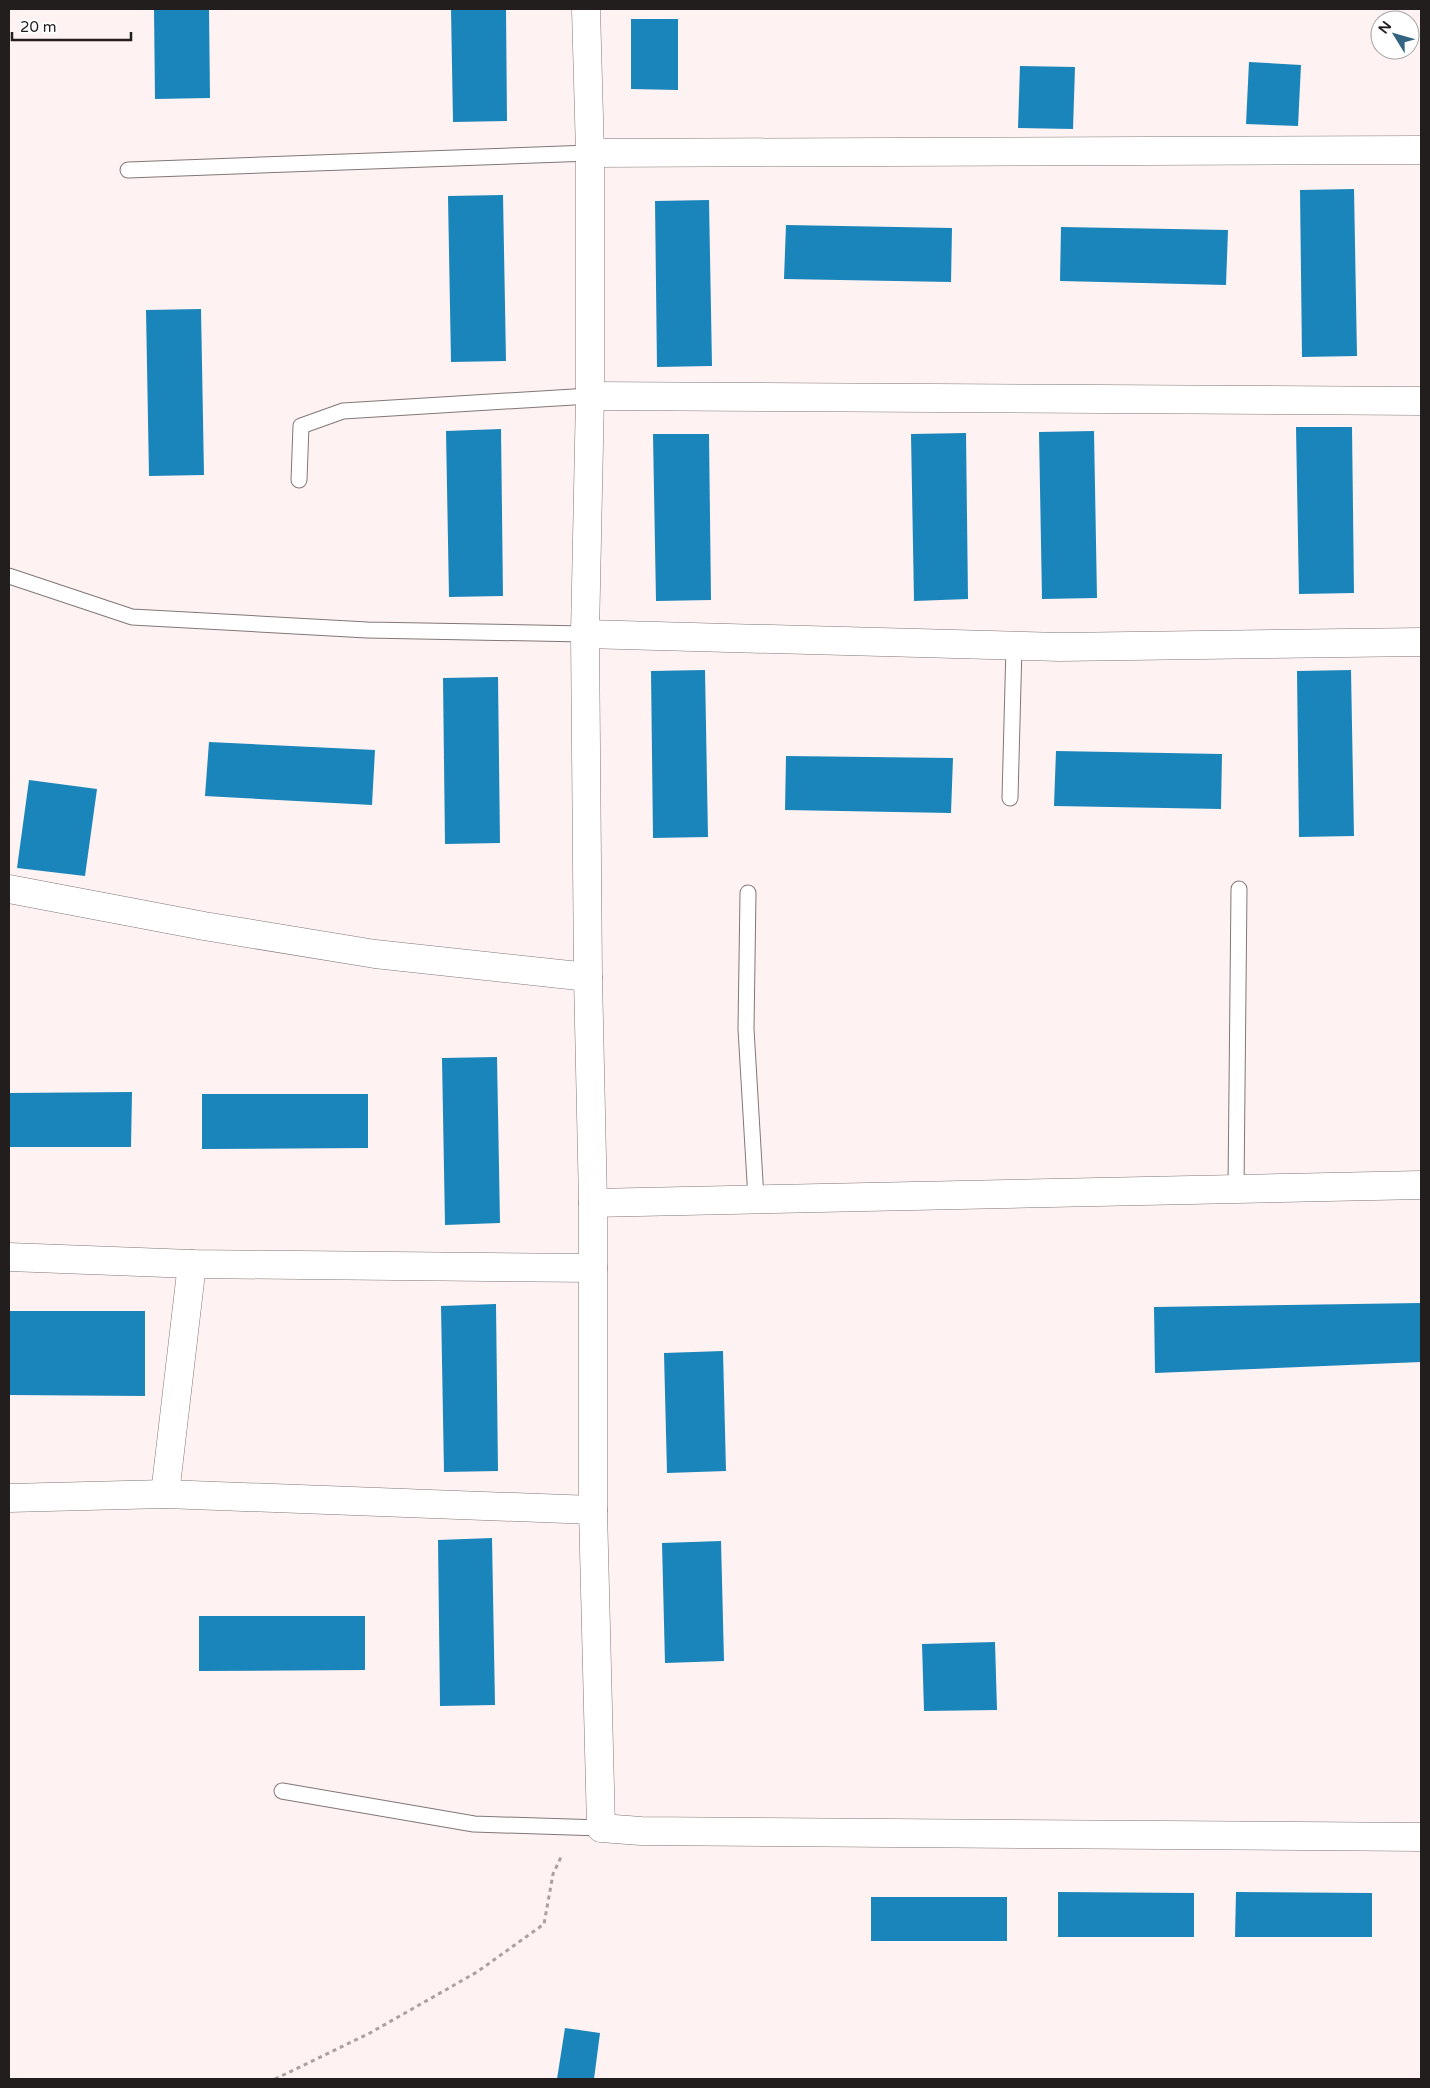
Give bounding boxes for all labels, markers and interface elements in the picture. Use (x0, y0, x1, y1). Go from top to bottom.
scale bar (12, 10, 131, 42)
north arrow (1370, 10, 1420, 60)
text: 20 m (20, 18, 57, 36)
text: N (1375, 18, 1395, 37)

